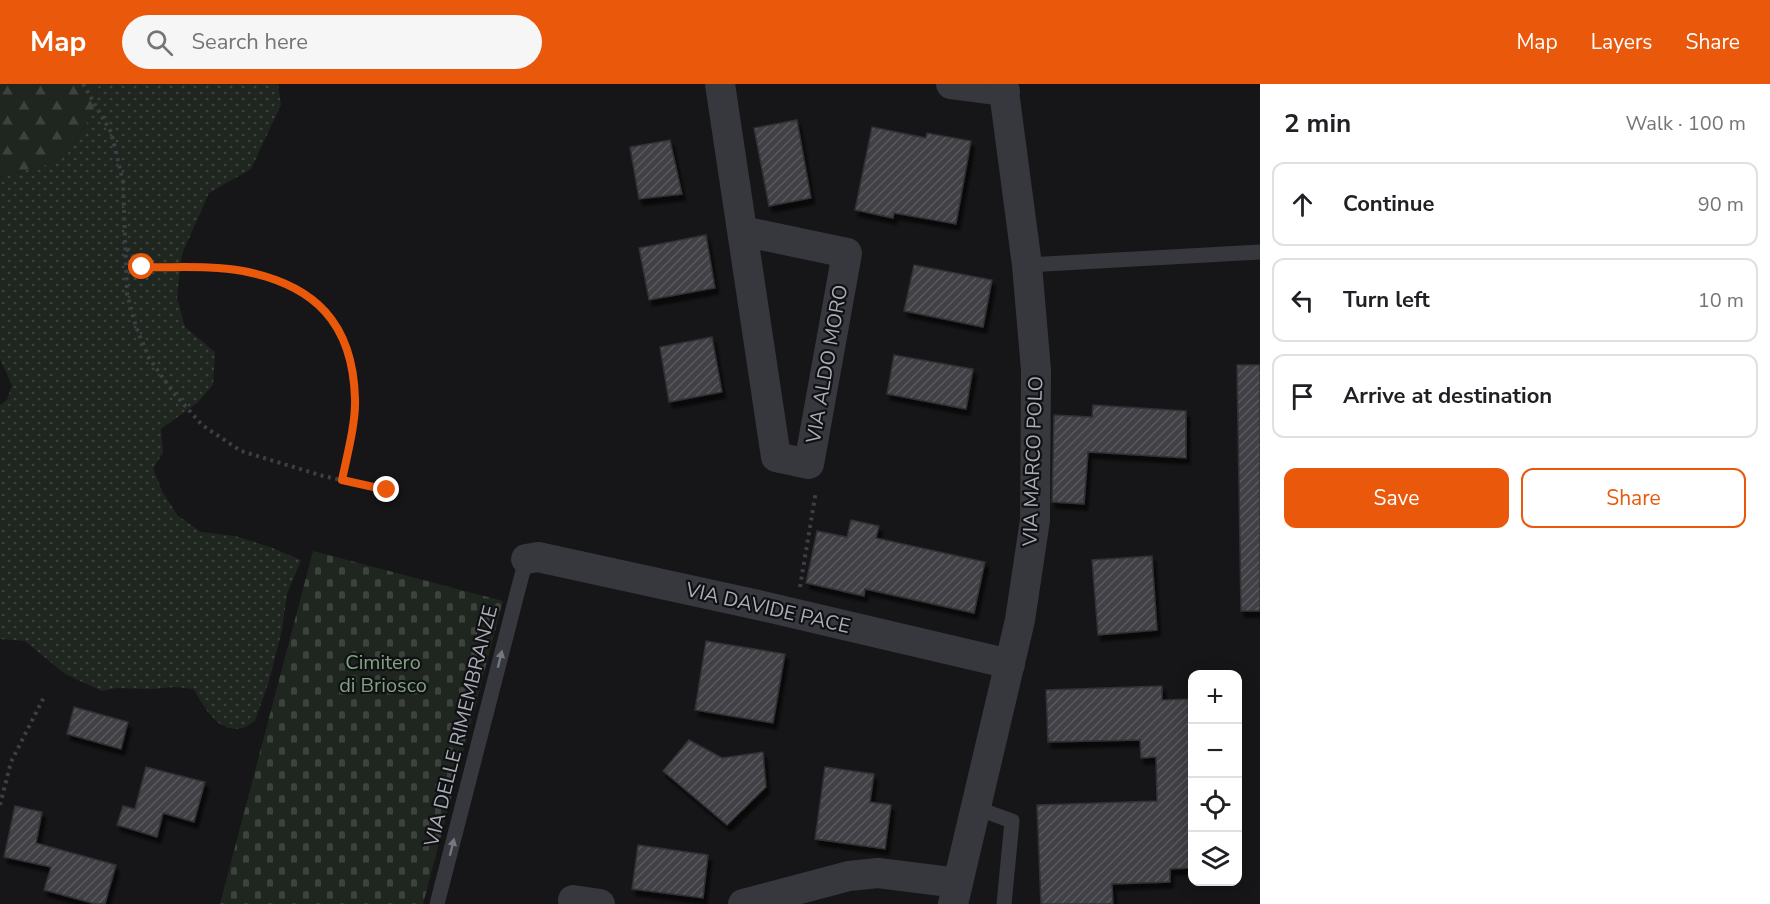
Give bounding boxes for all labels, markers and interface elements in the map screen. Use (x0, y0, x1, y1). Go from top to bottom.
search box (122, 15, 542, 69)
text: Map (30, 23, 86, 61)
icon: search (143, 26, 176, 59)
text: Search here (191, 27, 308, 57)
text: Map (1516, 28, 1558, 56)
text: Layers (1591, 28, 1652, 56)
text: Share (1685, 28, 1740, 56)
text: 2 min (1284, 106, 1351, 141)
text: Walk · 100 m (1626, 110, 1746, 137)
icon: ahead (1286, 188, 1319, 221)
text: Continue (1343, 189, 1434, 219)
text: 90 m (1698, 191, 1744, 218)
route start (128, 253, 154, 279)
street label: VIA ALDO MORO (800, 283, 854, 446)
icon: left (1286, 284, 1319, 317)
text: Turn left (1343, 285, 1430, 315)
text: 10 m (1698, 287, 1744, 314)
street label: VIA MARCO POLO (1016, 375, 1049, 548)
icon: arrive (1286, 380, 1319, 413)
text: Arrive at destination (1343, 381, 1552, 411)
button: Save (1284, 468, 1509, 528)
button: Share (1521, 468, 1746, 528)
route end (373, 476, 399, 502)
street label: VIA DAVIDE PACE (682, 576, 853, 640)
street label: VIA DELLE RIMEMBRANZE (418, 603, 504, 850)
park label: Cimitero di Briosco (339, 649, 427, 699)
one-way arrow (496, 649, 506, 668)
map controls (1188, 670, 1242, 886)
button: + (1188, 670, 1242, 724)
button: − (1188, 724, 1242, 778)
button: locate (1188, 778, 1242, 832)
button: layers (1188, 832, 1242, 886)
one-way arrow (447, 838, 457, 857)

